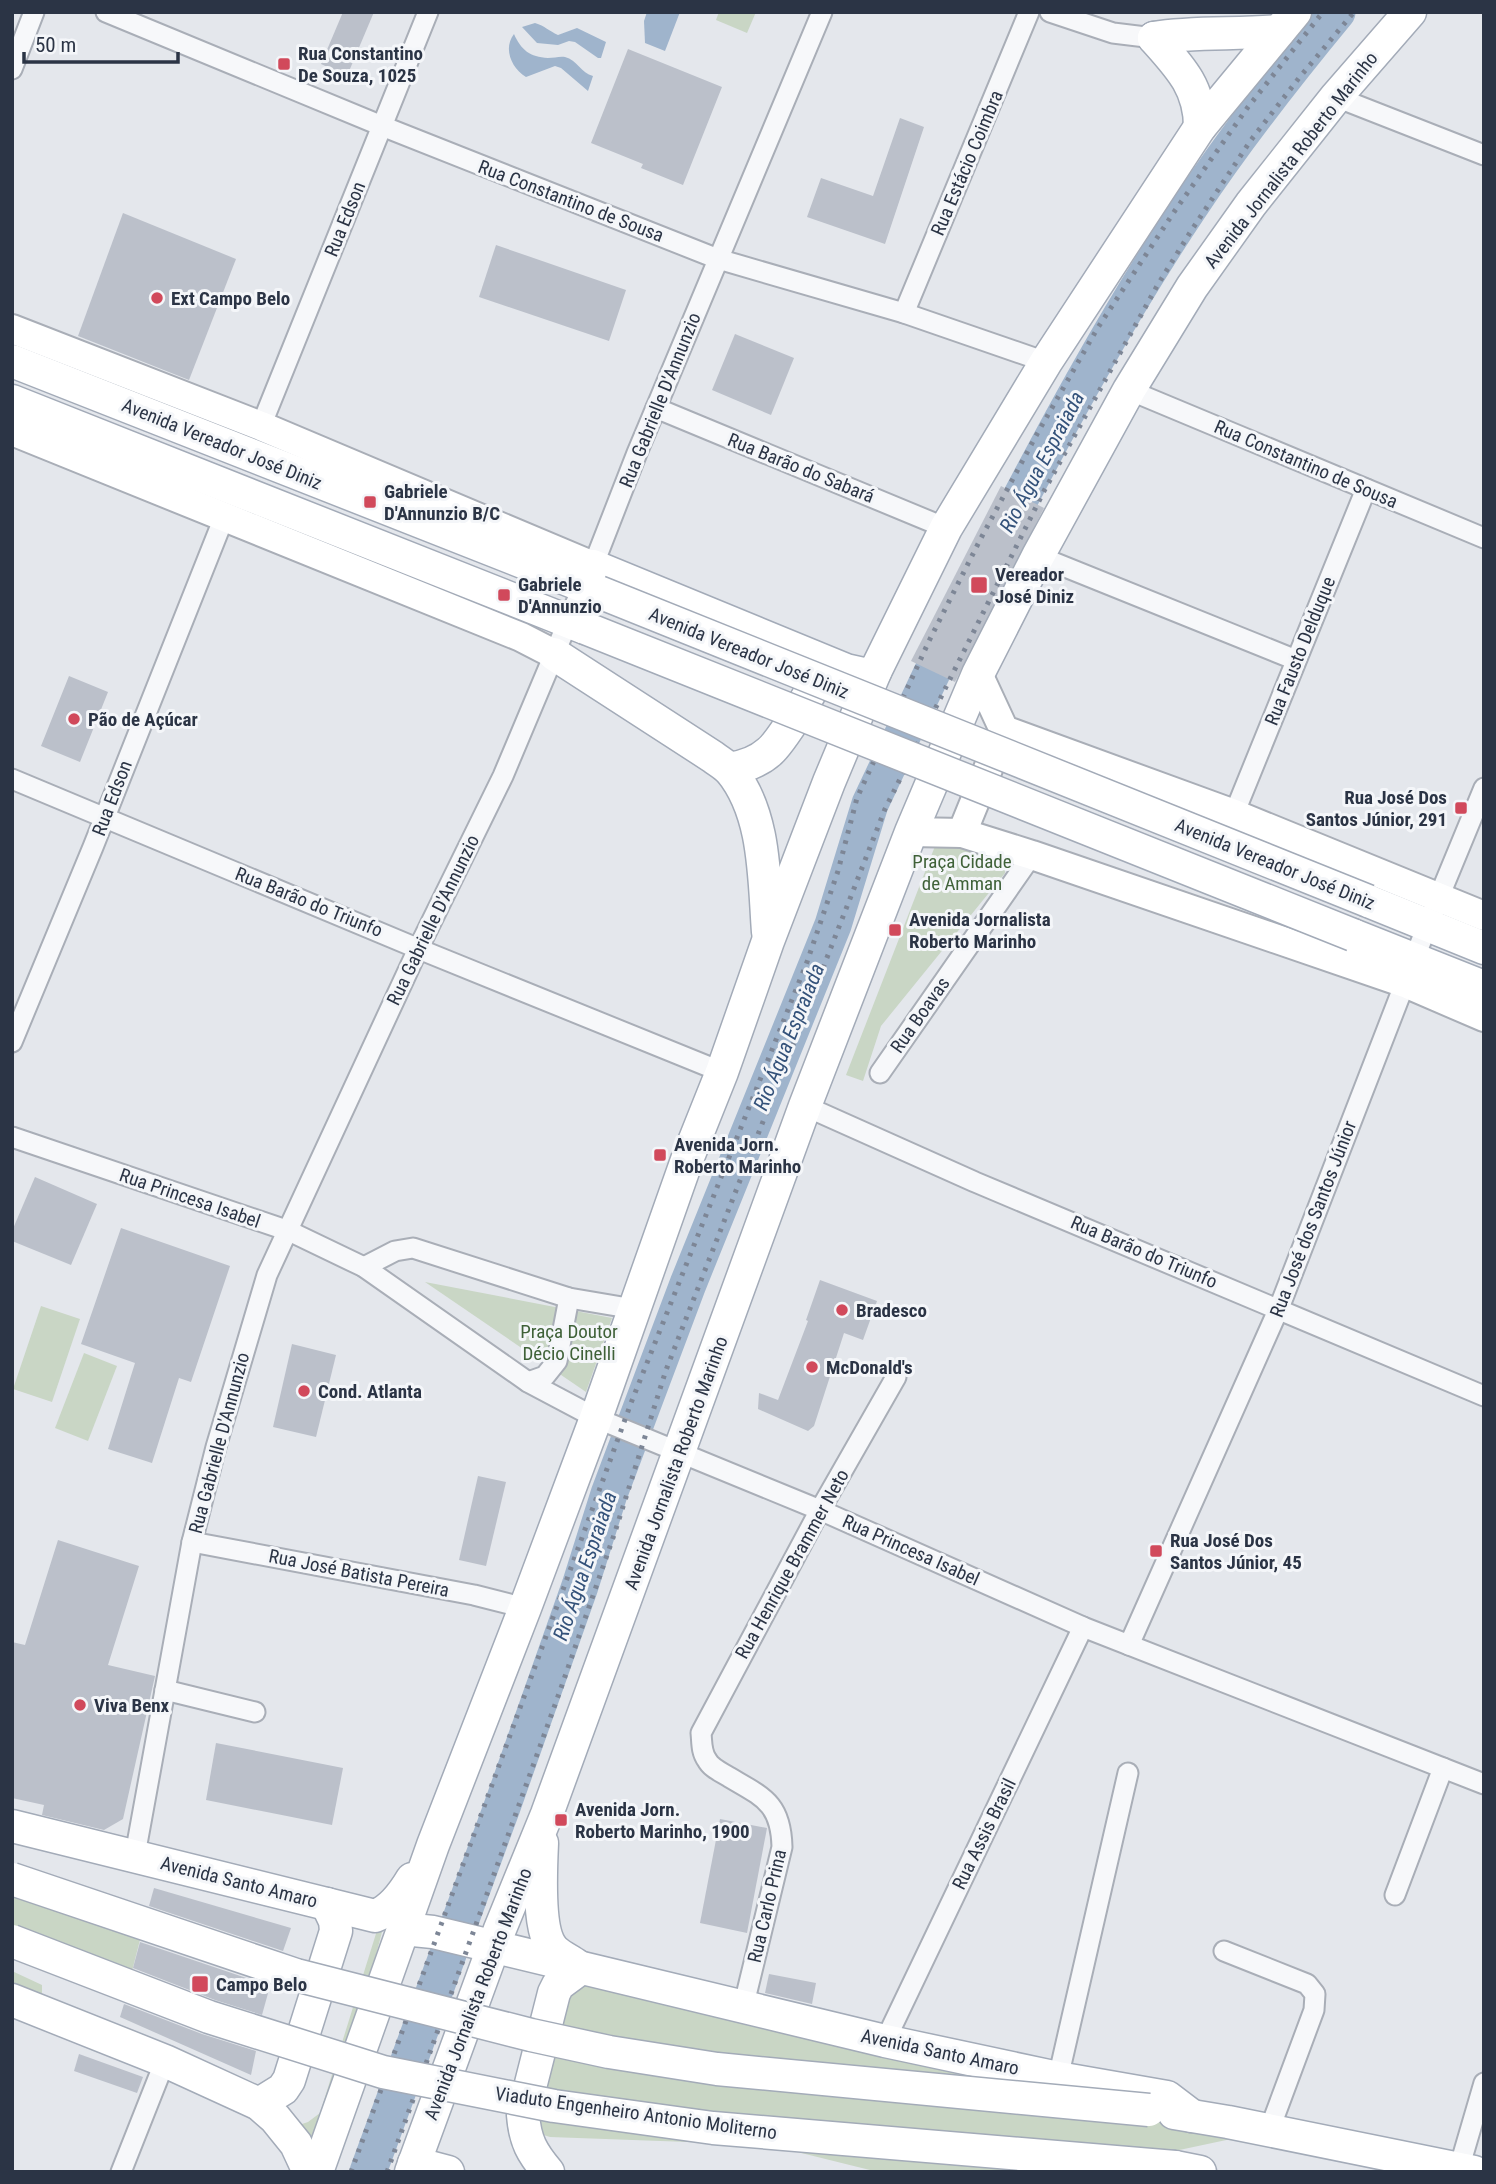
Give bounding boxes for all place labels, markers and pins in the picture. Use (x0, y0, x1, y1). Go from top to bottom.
place label: Rua Constantino De Souza, 1025 (298, 42, 423, 87)
marker: Rua Constantino De Souza, 1025 (276, 56, 292, 72)
place label: Ext Campo Belo (171, 287, 290, 310)
marker: Ext Campo Belo (149, 290, 165, 306)
place label: Gabriele D'Annunzio B/C (384, 480, 500, 525)
marker: Gabriele D'Annunzio B/C (362, 494, 378, 510)
place label: Vereador José Diniz (995, 563, 1074, 608)
place label: Gabriele D'Annunzio (518, 573, 602, 618)
marker: Vereador José Diniz (969, 575, 989, 595)
marker: Gabriele D'Annunzio (496, 587, 512, 603)
place label: Pão de Açúcar (88, 708, 198, 731)
marker: Pão de Açúcar (66, 711, 82, 727)
place label: Rua José Dos Santos Júnior, 291 (1306, 786, 1447, 831)
marker: Rua José Dos Santos Júnior, 291 (1453, 800, 1469, 816)
place label: Avenida Jornalista Roberto Marinho (909, 908, 1051, 953)
marker: Avenida Jornalista Roberto Marinho (887, 922, 903, 938)
place label: Avenida Jorn. Roberto Marinho (674, 1133, 801, 1178)
marker: Avenida Jorn. Roberto Marinho (652, 1147, 668, 1163)
place label: Bradesco (856, 1299, 927, 1322)
marker: Bradesco (834, 1302, 850, 1318)
place label: McDonald's (826, 1356, 913, 1379)
marker: McDonald's (804, 1359, 820, 1375)
place label: Cond. Atlanta (318, 1380, 422, 1403)
marker: Cond. Atlanta (296, 1383, 312, 1399)
place label: Rua José Dos Santos Júnior, 45 (1170, 1529, 1302, 1574)
marker: Rua José Dos Santos Júnior, 45 (1148, 1543, 1164, 1559)
place label: Viva Benx (94, 1694, 170, 1717)
marker: Viva Benx (72, 1697, 88, 1713)
place label: Avenida Jorn. Roberto Marinho, 1900 (575, 1798, 750, 1843)
marker: Avenida Jorn. Roberto Marinho, 1900 (553, 1812, 569, 1828)
place label: Campo Belo (216, 1973, 307, 1996)
marker: Campo Belo (190, 1974, 210, 1994)

